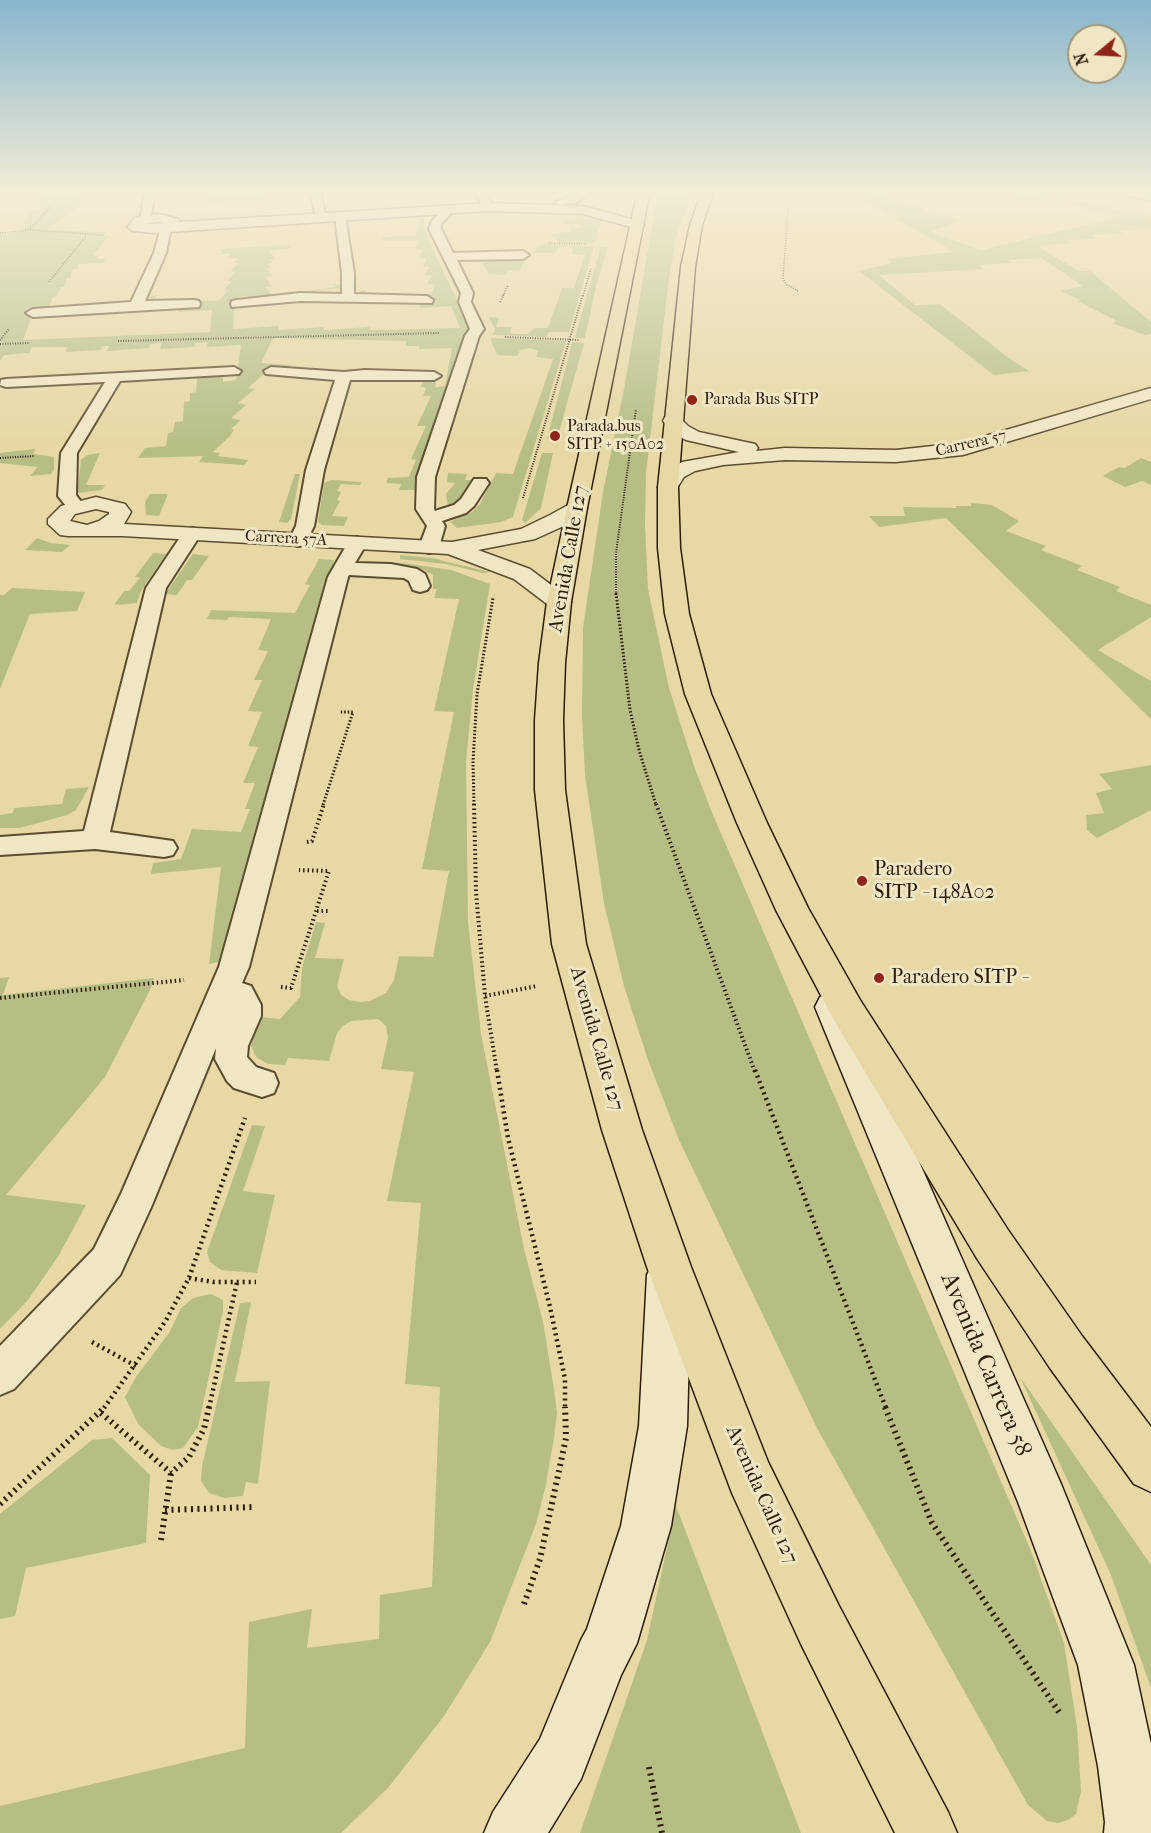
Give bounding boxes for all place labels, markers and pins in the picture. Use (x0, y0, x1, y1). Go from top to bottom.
place label: Parada Bus SITP (704, 390, 818, 410)
marker: Parada Bus SITP (685, 393, 699, 407)
place label: Parada.bus SITP + 150A02 (567, 417, 664, 455)
marker: Parada.bus SITP + 150A02 (548, 429, 562, 443)
place label: Paradero SITP - 148A02 (874, 858, 995, 905)
marker: Paradero SITP - 148A02 (855, 874, 869, 888)
place label: Paradero SITP - (891, 966, 1027, 990)
marker: Paradero SITP - (872, 971, 886, 985)

